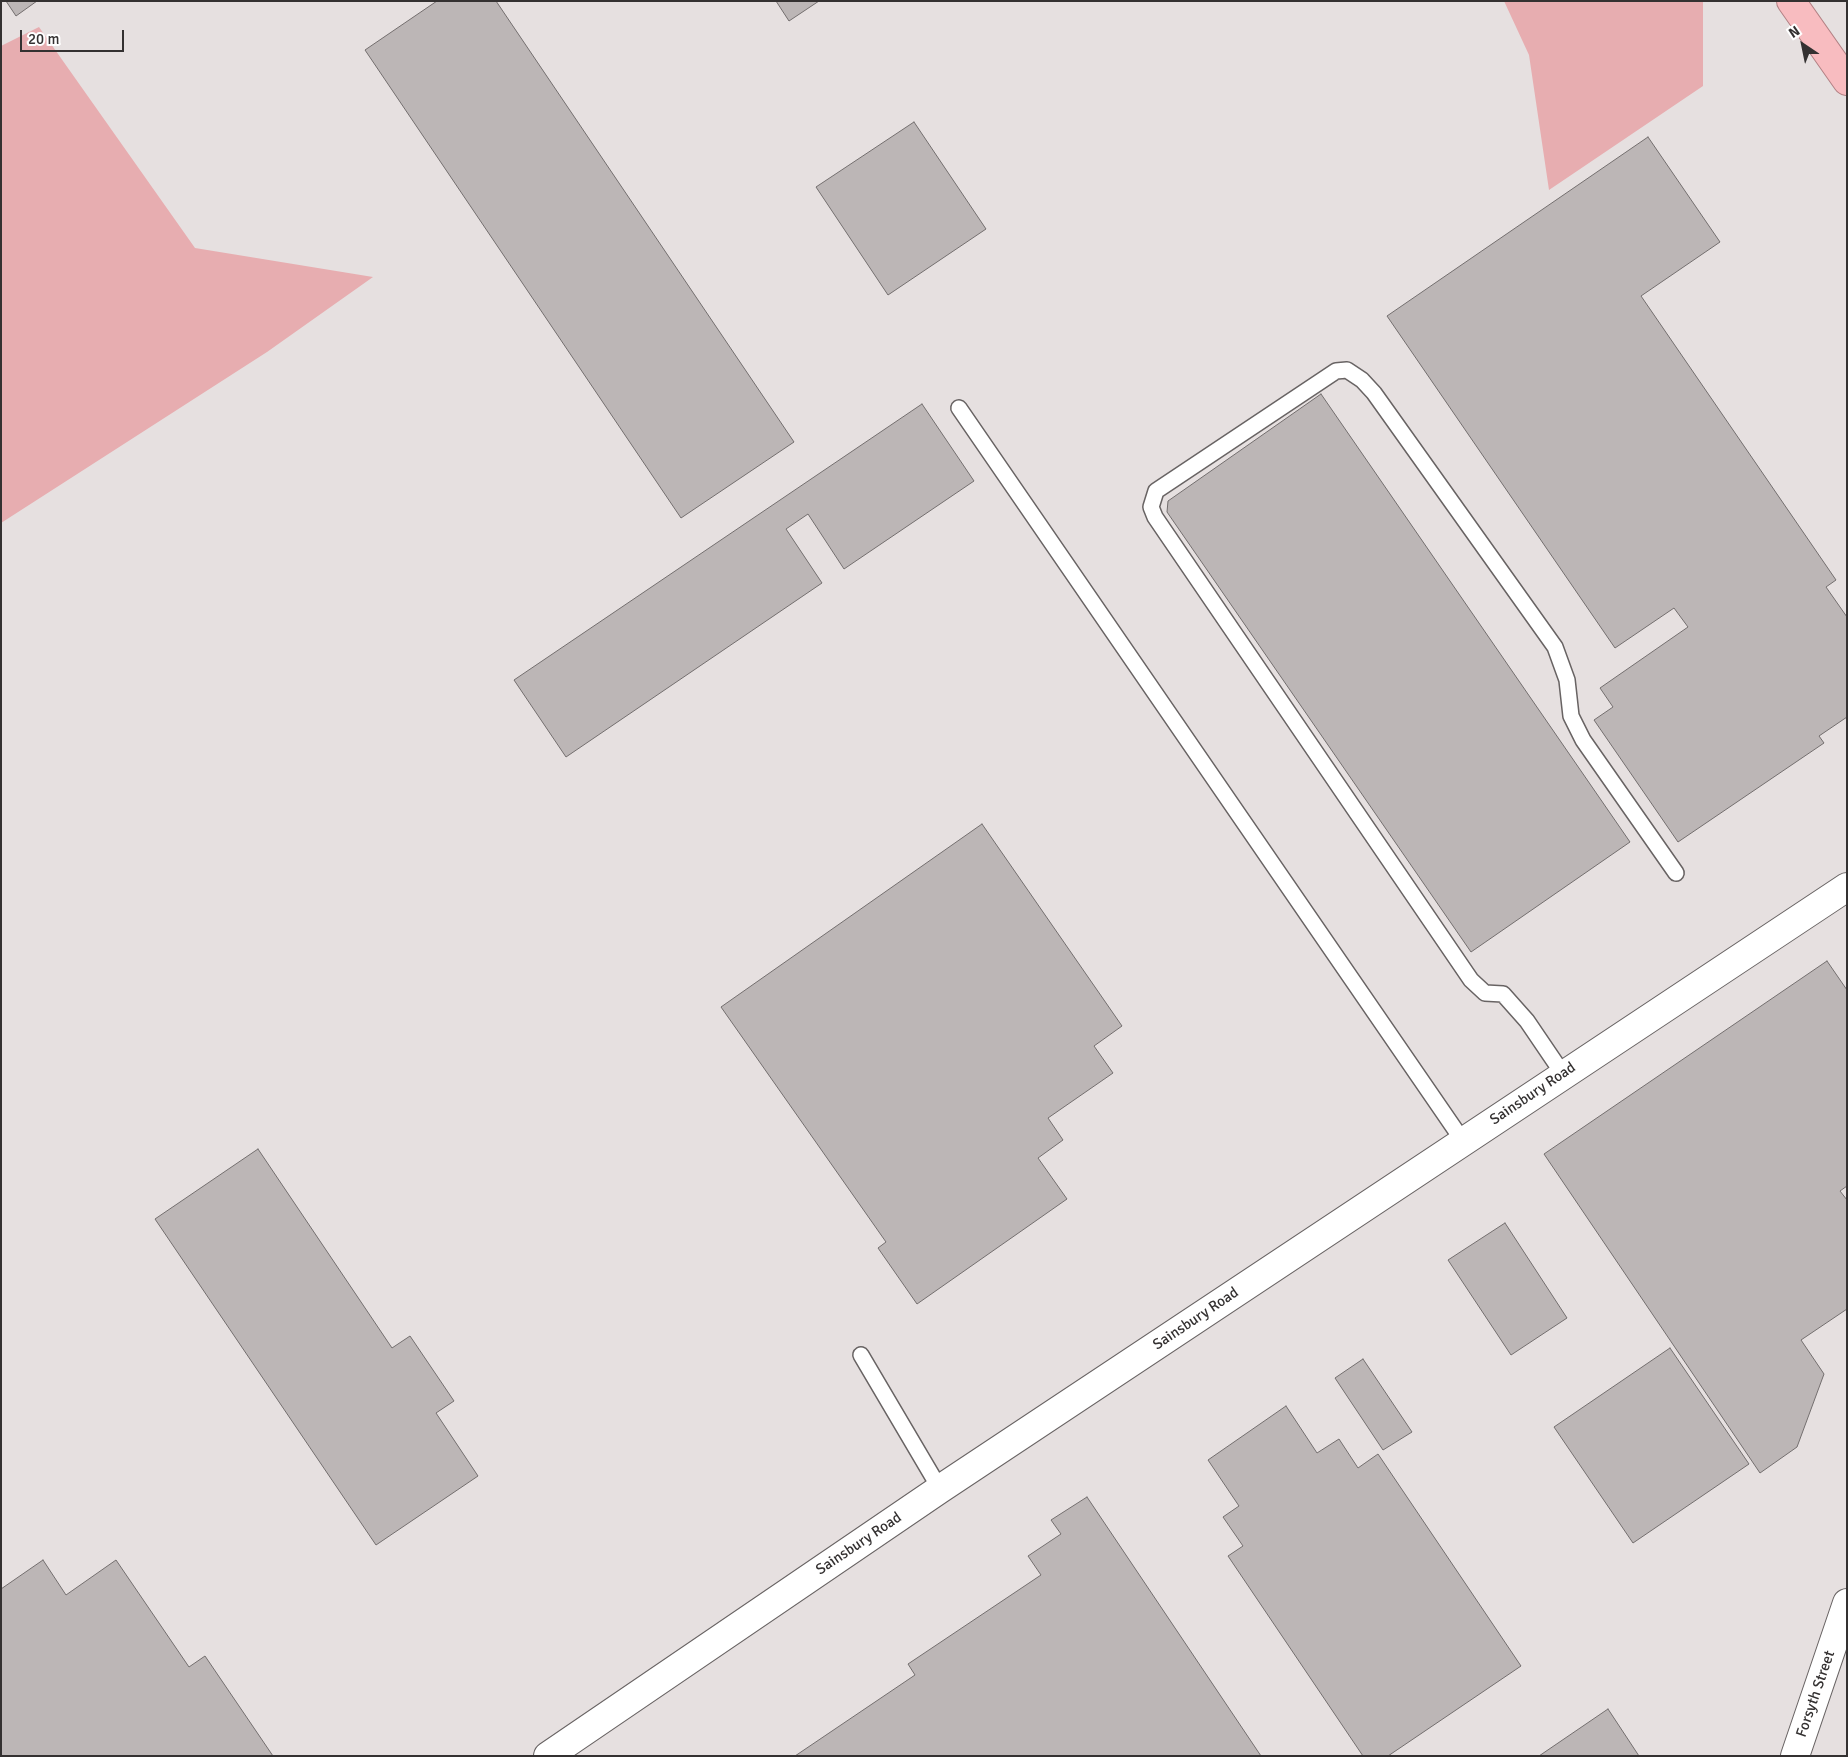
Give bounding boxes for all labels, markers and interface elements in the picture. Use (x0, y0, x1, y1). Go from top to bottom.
scale bar (22, 20, 126, 52)
north arrow (1778, 20, 1828, 70)
text: N (1786, 22, 1803, 42)
text: 20 m (28, 30, 59, 48)
street label: Sainsbury Road (1487, 1059, 1579, 1129)
street label: Sainsbury Road (1150, 1284, 1242, 1354)
street label: Sainsbury Road (813, 1509, 905, 1579)
street label: Forsyth Street (1793, 1648, 1839, 1740)

